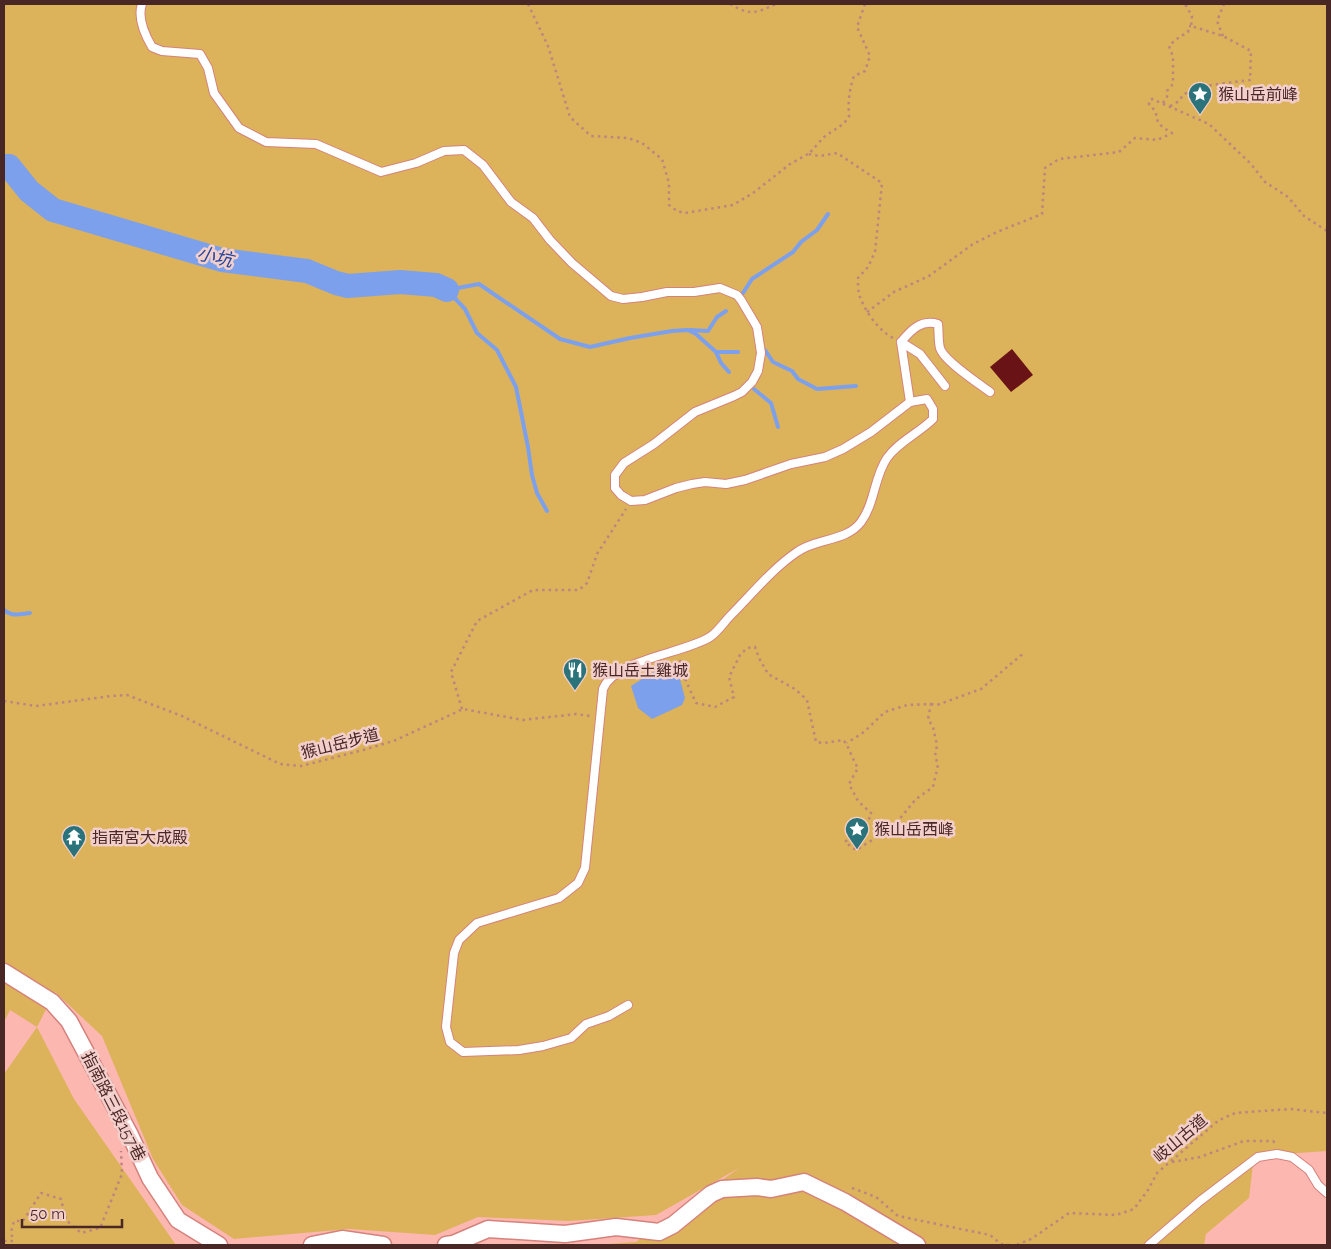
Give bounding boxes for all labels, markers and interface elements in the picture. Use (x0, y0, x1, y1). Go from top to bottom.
place icon: 猴山岳前峰 (1187, 81, 1213, 115)
place label: 猴山岳前峰 (1218, 85, 1298, 104)
water label: 小坑 (195, 242, 238, 271)
restaurant icon: 猴山岳土雞城 (562, 657, 588, 691)
place label: 猴山岳土雞城 (592, 661, 688, 680)
street label: 猴山岳步道 (299, 725, 381, 762)
place icon: 猴山岳西峰 (844, 816, 870, 850)
place label: 猴山岳西峰 (874, 820, 954, 839)
temple icon: 指南宮大成殿 (61, 824, 87, 858)
place label: 指南宮大成殿 (92, 828, 188, 847)
street label: 指南路三段157巷 (78, 1048, 149, 1164)
street label: 岐山古道 (1150, 1111, 1211, 1166)
scale bar (22, 1196, 122, 1228)
text: 50 m (30, 1205, 65, 1223)

